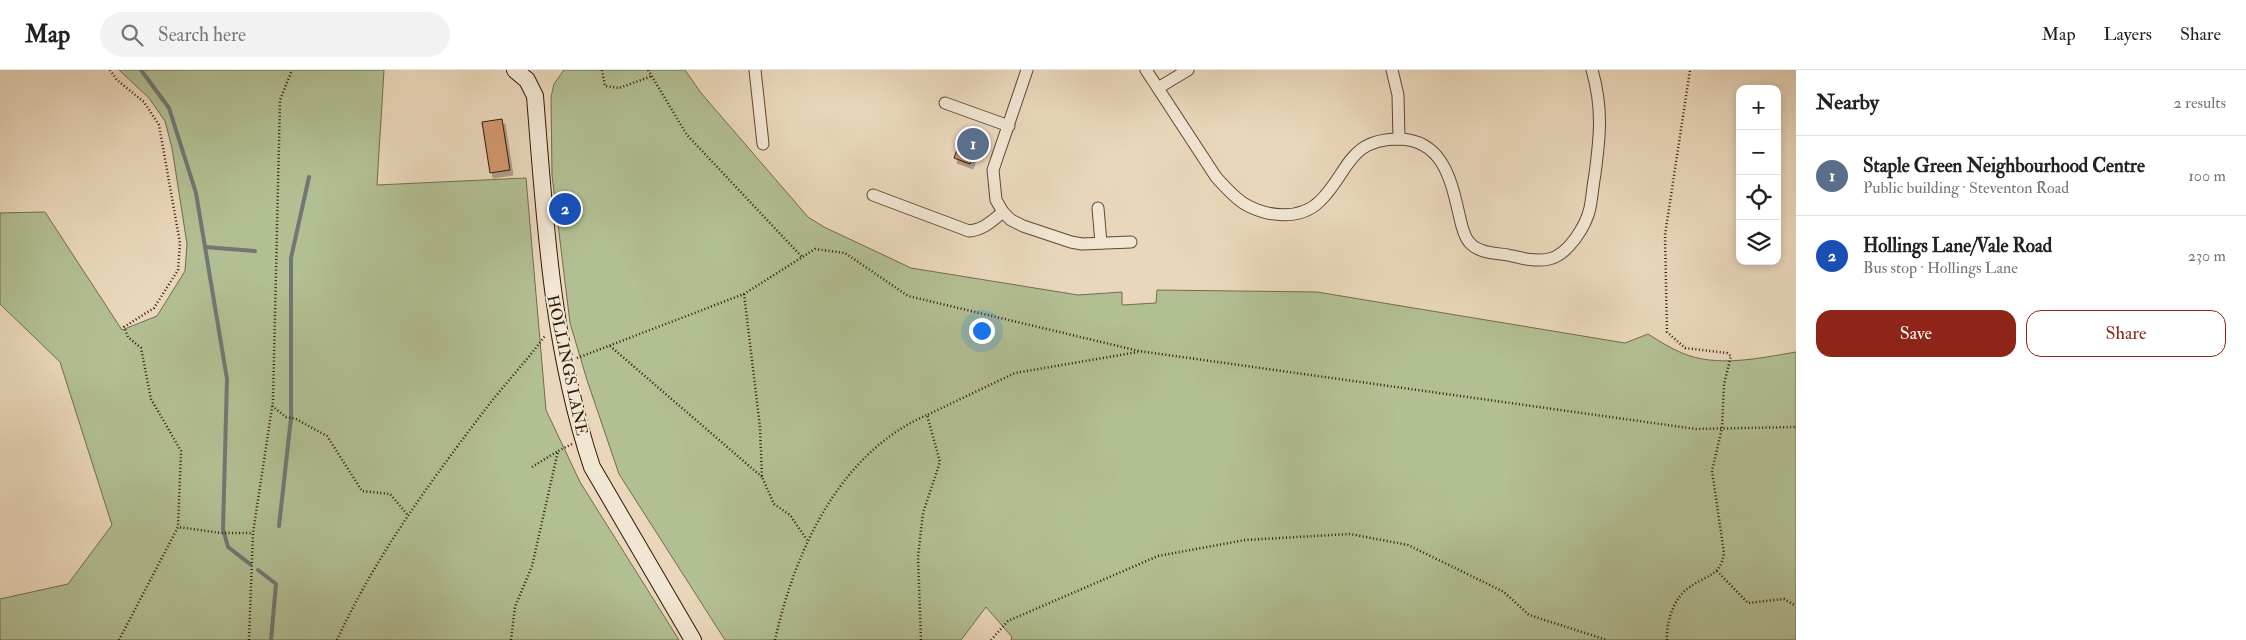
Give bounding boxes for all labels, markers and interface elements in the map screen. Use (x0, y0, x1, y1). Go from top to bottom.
search box (100, 12, 450, 57)
text: Map (25, 19, 70, 50)
icon: search (118, 21, 146, 49)
text: Search here (158, 23, 246, 47)
text: Map (2042, 23, 2076, 46)
text: Layers (2104, 23, 2152, 46)
text: Share (2180, 23, 2221, 46)
map controls (1736, 85, 1781, 265)
button: + (1736, 85, 1781, 130)
text: Nearby (1816, 89, 1879, 116)
text: 2 results (2173, 93, 2226, 113)
pin: 1 (957, 125, 989, 163)
button: − (1736, 130, 1781, 175)
text: Staple Green Neighbourhood Centre (1863, 154, 2145, 178)
text: 1 (1829, 166, 1835, 186)
text: 100 m (2188, 166, 2226, 186)
button: locate (1736, 175, 1781, 220)
text: Public building · Steventon Road (1863, 178, 2069, 198)
pin: 2 (549, 190, 581, 228)
button: layers (1736, 220, 1781, 265)
text: Hollings Lane/Vale Road (1863, 234, 2052, 258)
text: 2 (1828, 246, 1836, 266)
text: 230 m (2188, 246, 2226, 266)
text: Bus stop · Hollings Lane (1863, 258, 2018, 278)
street label: HOLLINGS LANE (542, 293, 592, 437)
button: Save (1816, 310, 2016, 357)
button: Share (2026, 310, 2226, 357)
your location (969, 318, 995, 344)

